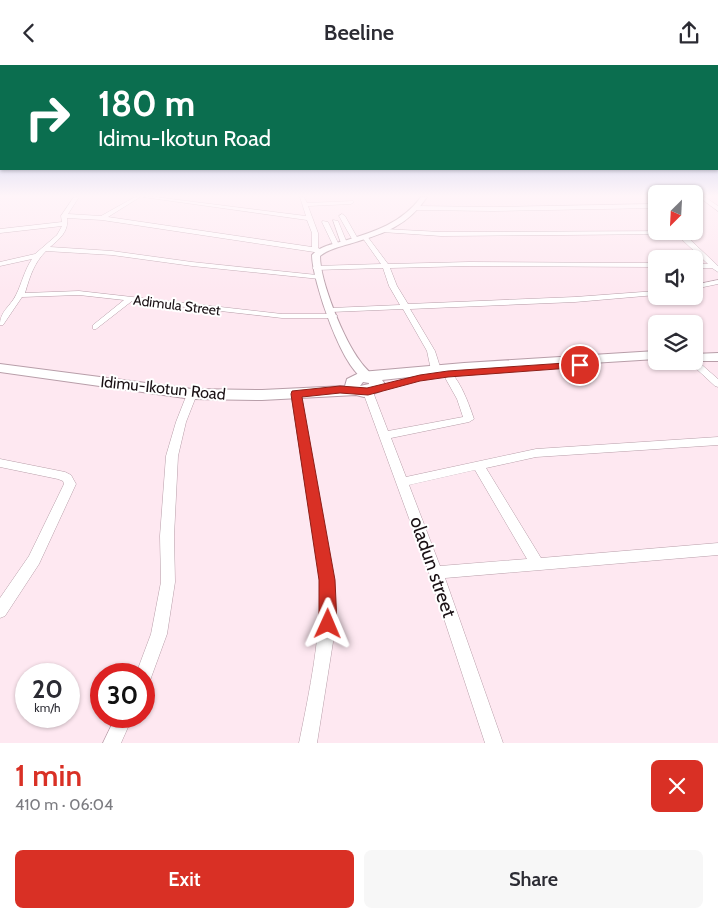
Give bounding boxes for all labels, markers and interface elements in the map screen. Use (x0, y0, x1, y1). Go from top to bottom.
icon: back (15, 19, 43, 47)
text: Beeline (324, 19, 394, 46)
icon: share (675, 19, 703, 47)
text: 180 m (98, 82, 195, 125)
icon: right (15, 85, 80, 150)
text: Idimu-Ikotun Road (98, 125, 271, 152)
north arrow (648, 185, 702, 240)
map controls (648, 185, 703, 370)
button: sound (648, 250, 703, 305)
street label: Adimula Street (132, 291, 222, 319)
button: layers (648, 315, 703, 370)
pin (559, 344, 601, 386)
icon: arrive (566, 351, 594, 379)
street label: Idimu-Ikotun Road (99, 372, 227, 404)
street label: oladun street (405, 513, 461, 621)
position arrow (301, 597, 353, 649)
speed limit sign: 30 (90, 663, 155, 728)
text: 20 (32, 674, 63, 704)
text: km/h (34, 700, 61, 715)
text: 1 min (15, 757, 82, 794)
button: close (651, 760, 703, 812)
text: 410 m · 06:04 (15, 795, 113, 814)
button: Exit (15, 850, 354, 908)
button: Share (364, 850, 703, 908)

